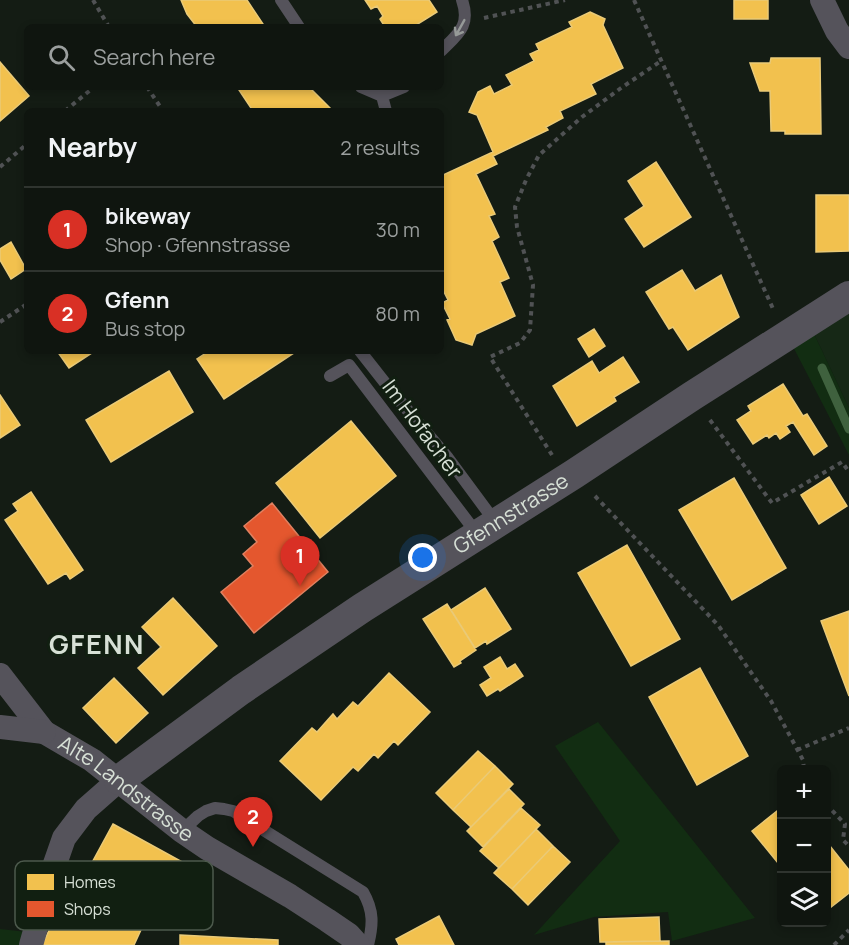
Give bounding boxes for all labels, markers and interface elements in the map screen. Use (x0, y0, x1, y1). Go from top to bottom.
one-way arrow (454, 19, 466, 36)
search box (24, 24, 444, 90)
icon: search (45, 41, 78, 74)
text: Search here (93, 42, 215, 72)
text: Nearby (48, 129, 137, 165)
text: 2 results (340, 134, 420, 161)
text: bikeway (105, 201, 190, 231)
text: 1 (63, 216, 72, 243)
text: 30 m (376, 216, 420, 243)
text: Shop · Gfennstrasse (105, 231, 290, 258)
text: Gfenn (105, 285, 169, 315)
text: 2 (62, 300, 73, 327)
text: 80 m (375, 300, 420, 327)
text: Bus stop (105, 315, 185, 342)
street label: Im Hofacher (377, 373, 469, 484)
street label: Gfennstrasse (447, 466, 573, 560)
pin: 1 (280, 536, 320, 586)
your location (408, 543, 437, 572)
district label: GFENN (49, 625, 145, 662)
street label: Alte Landstrasse (54, 728, 200, 848)
map controls (777, 765, 831, 927)
button: + (777, 765, 831, 819)
pin: 2 (234, 798, 272, 847)
button: − (777, 819, 831, 873)
legend (15, 861, 213, 930)
text: Homes (64, 871, 116, 893)
button: layers (777, 873, 831, 927)
text: Shops (64, 898, 111, 920)

